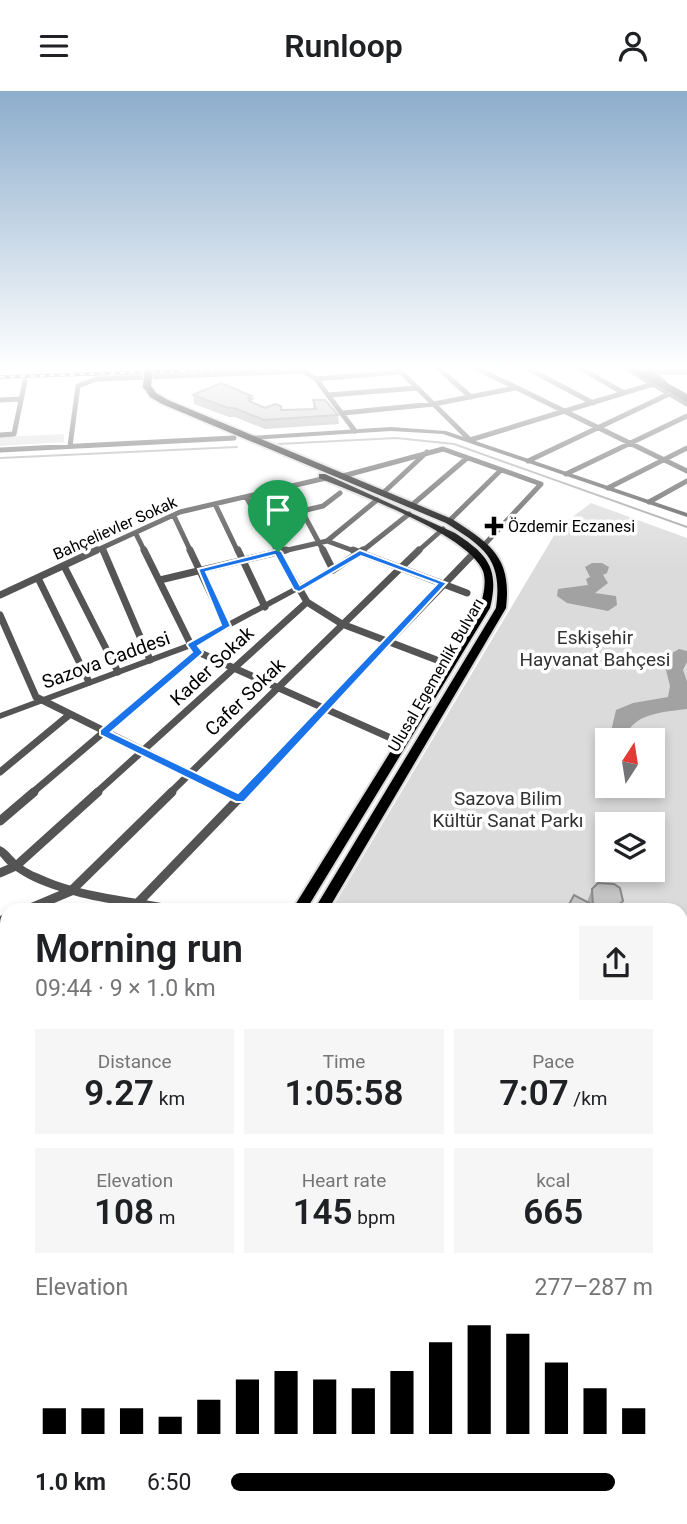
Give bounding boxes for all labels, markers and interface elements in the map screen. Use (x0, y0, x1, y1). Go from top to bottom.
icon: menu (35, 27, 73, 65)
text: Runloop (284, 27, 403, 65)
icon: person (614, 27, 652, 65)
pin (248, 480, 308, 552)
icon: arrive (259, 491, 297, 529)
street label: Bahçelievler Sokak (50, 492, 181, 564)
place label: Özdemir Eczanesi (508, 517, 635, 536)
marker: Özdemir Eczanesi (486, 518, 502, 534)
street label: Ulusal Egemenlik Bulvarı (384, 595, 488, 755)
street label: Kader Sokak (165, 621, 259, 711)
street label: Sazova Caddesi (39, 626, 173, 694)
park label: Eskişehir Hayvanat Bahçesi (520, 626, 670, 671)
street label: Cafer Sokak (200, 653, 290, 741)
north arrow (595, 728, 665, 798)
map controls (595, 728, 665, 882)
park label: Sazova Bilim Kültür Sanat Parkı (432, 787, 584, 832)
button: layers (595, 812, 665, 882)
button: share (579, 926, 653, 1000)
text: Morning run (35, 927, 243, 971)
text: 09:44 · 9 × 1.0 km (35, 975, 216, 1002)
text: Distance (98, 1050, 172, 1073)
text: Time (323, 1050, 365, 1073)
text: Pace (532, 1050, 574, 1073)
text: 9.27 (84, 1073, 154, 1114)
text: 1:05:58 (284, 1073, 404, 1114)
text: 7:07 (499, 1073, 569, 1114)
text: km (154, 1087, 185, 1110)
text: /km (569, 1087, 608, 1110)
text: Elevation (96, 1169, 173, 1192)
text: Heart rate (302, 1169, 386, 1192)
text: kcal (536, 1169, 571, 1192)
text: 108 (94, 1192, 154, 1233)
text: 145 (293, 1192, 353, 1233)
text: 665 (523, 1192, 583, 1233)
text: m (154, 1206, 175, 1229)
text: bpm (353, 1206, 395, 1229)
text: Elevation (35, 1274, 128, 1301)
text: 277–287 m (534, 1274, 653, 1301)
text: 1.0 km (35, 1469, 106, 1496)
text: 6:50 (147, 1469, 191, 1496)

